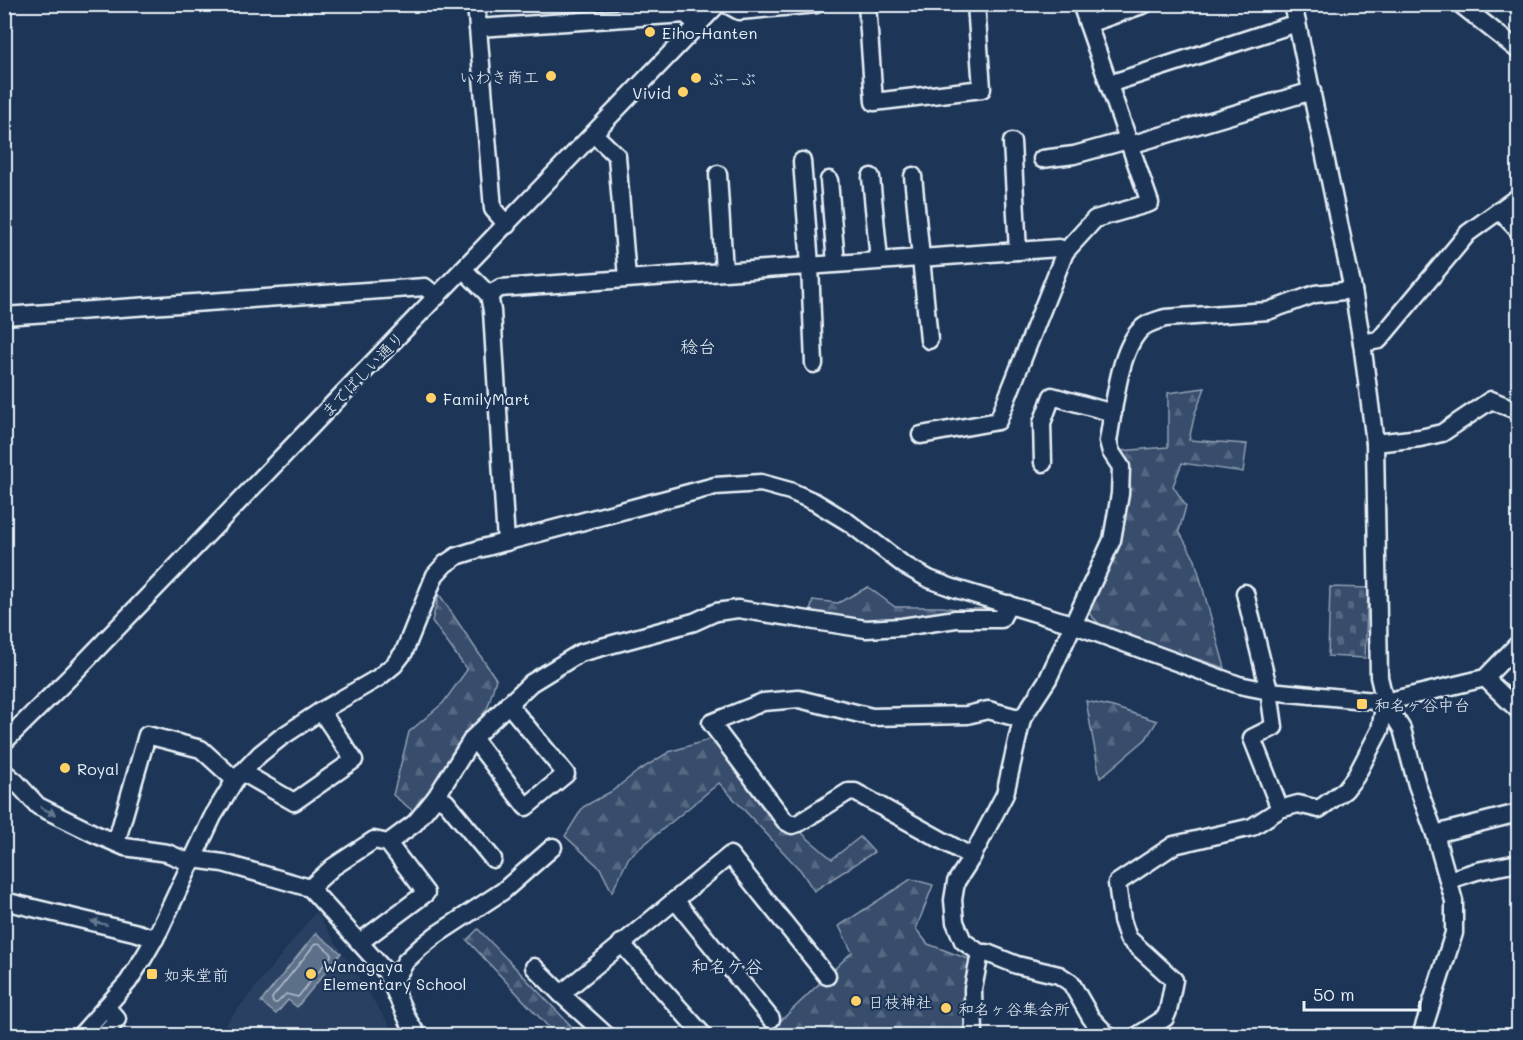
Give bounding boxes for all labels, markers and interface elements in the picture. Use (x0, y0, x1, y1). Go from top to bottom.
place label: Eiho-Hanten (662, 22, 757, 43)
marker: Eiho-Hanten (643, 25, 657, 39)
place label: いわき商工 (459, 66, 539, 87)
place label: ぶーぶ (708, 68, 756, 89)
marker: いわき商工 (544, 69, 558, 83)
marker: ぶーぶ (689, 71, 703, 85)
place label: Vivid (632, 82, 671, 103)
marker: Vivid (676, 85, 690, 99)
street label: までばしい通り (316, 327, 408, 421)
district label: 稔台 (680, 334, 716, 358)
place label: FamilyMart (443, 388, 530, 409)
marker: FamilyMart (424, 391, 438, 405)
place label: 和名ヶ谷中台 (1374, 694, 1470, 715)
marker: 和名ヶ谷中台 (1355, 697, 1369, 711)
place label: Royal (77, 758, 119, 779)
marker: Royal (58, 761, 72, 775)
one-way arrow (39, 806, 56, 815)
one-way arrow (89, 918, 108, 927)
district label: 和名ケ谷 (691, 954, 763, 978)
place label: Wanagaya Elementary School (323, 955, 467, 994)
place label: 如来堂前 (164, 964, 228, 985)
marker: 如来堂前 (145, 967, 159, 981)
marker: Wanagaya Elementary School (304, 967, 318, 981)
scale bar (1304, 974, 1420, 1012)
text: 50 m (1313, 982, 1355, 1006)
place label: 日枝神社 (868, 991, 932, 1012)
marker: 日枝神社 (849, 994, 863, 1008)
place label: 和名ヶ谷集会所 (958, 998, 1070, 1019)
marker: 和名ヶ谷集会所 (939, 1001, 953, 1015)

